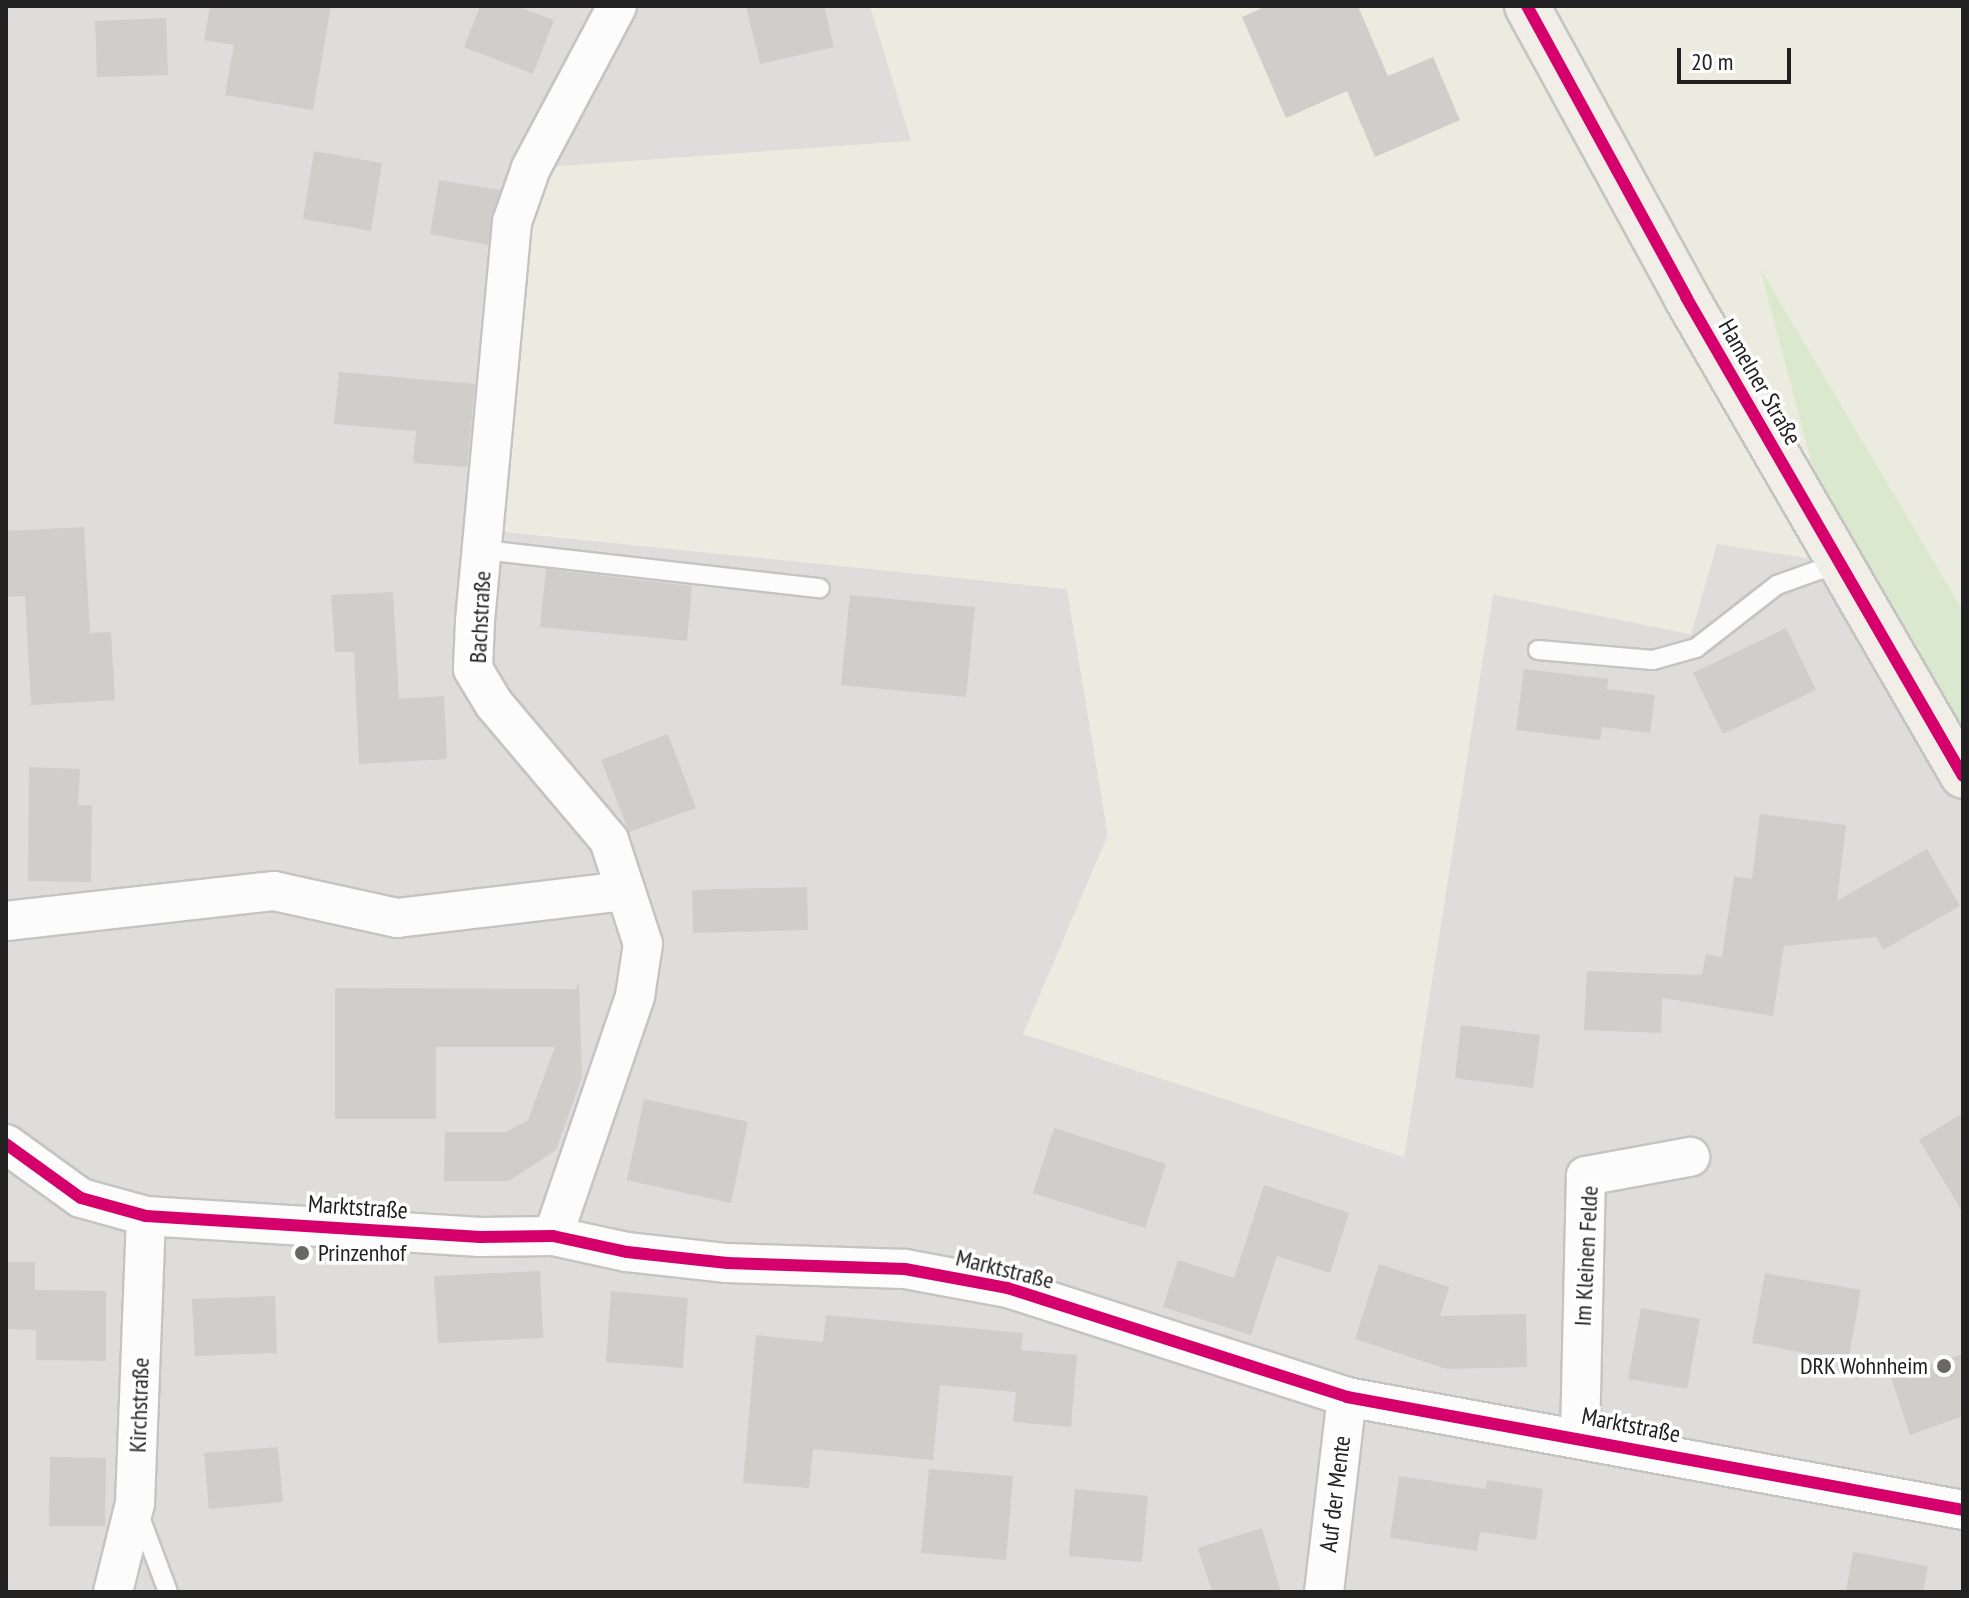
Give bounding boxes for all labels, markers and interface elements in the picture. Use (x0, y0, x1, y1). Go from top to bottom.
scale bar (1681, 32, 1795, 82)
text: 20 m (1691, 46, 1733, 77)
street label: Hamelner Straße (1712, 314, 1808, 450)
street label: Bachstraße (463, 570, 497, 664)
street label: Im Kleinen Felde (1568, 1185, 1604, 1327)
street label: Marktstraße (307, 1189, 409, 1225)
place label: Prinzenhof (318, 1239, 406, 1267)
street label: Marktstraße (953, 1243, 1057, 1295)
marker: Prinzenhof (293, 1244, 311, 1262)
place label: DRK Wohnheim (1799, 1352, 1928, 1380)
street label: Kirchstraße (123, 1357, 155, 1453)
marker: DRK Wohnheim (1935, 1357, 1953, 1375)
street label: Marktstraße (1579, 1401, 1683, 1449)
street label: Auf der Mente (1314, 1434, 1356, 1554)

